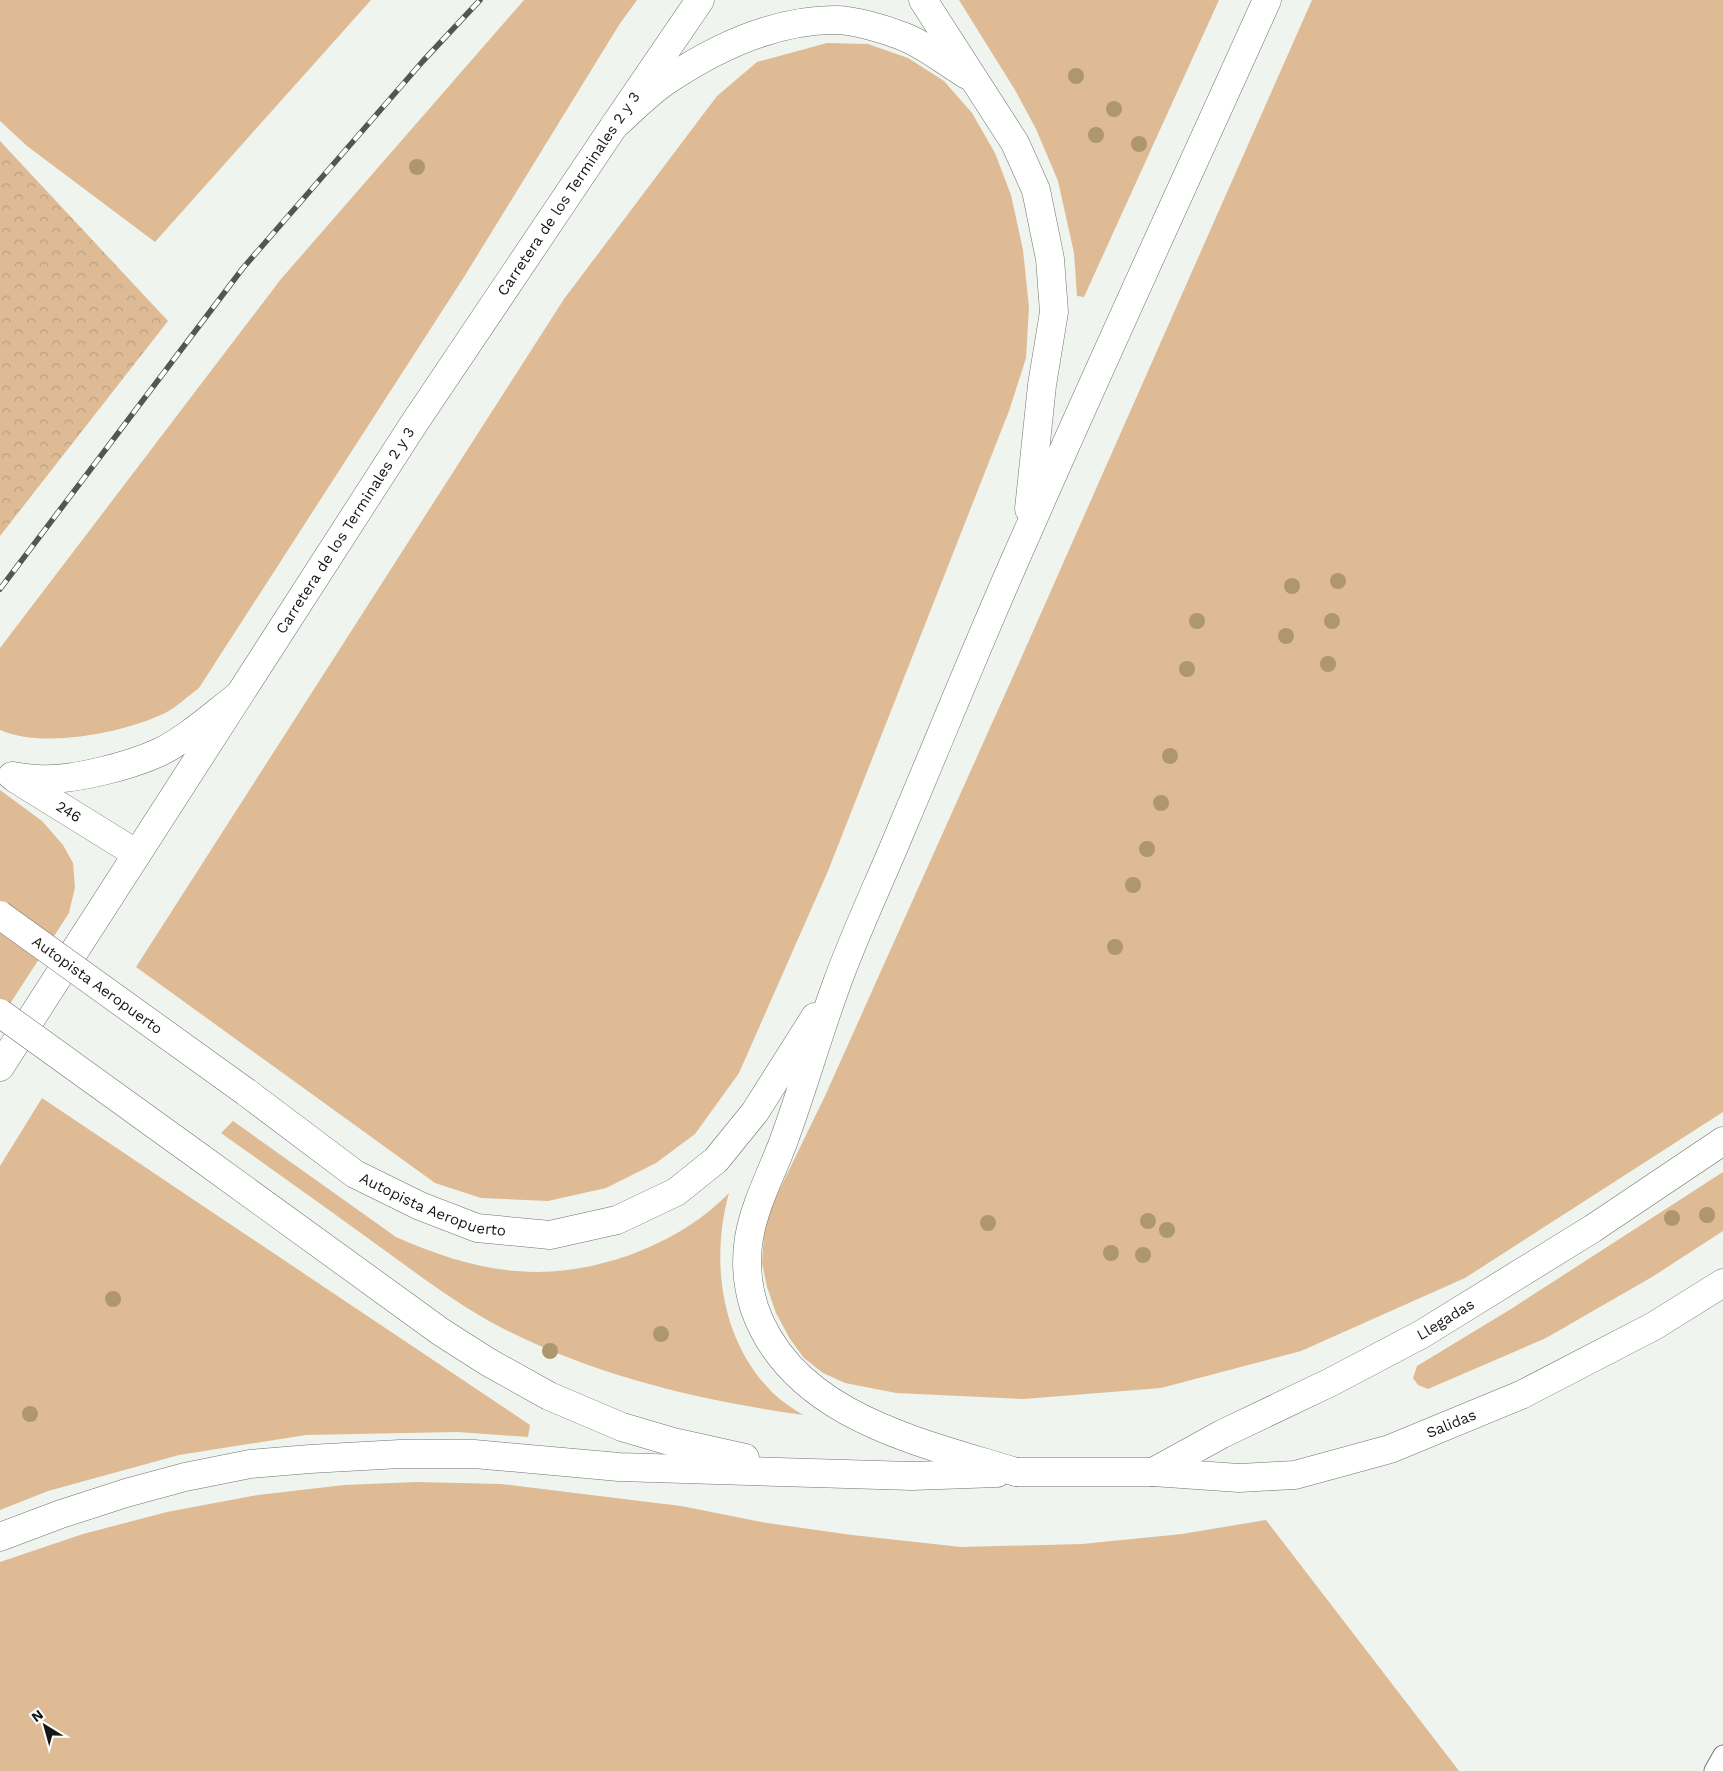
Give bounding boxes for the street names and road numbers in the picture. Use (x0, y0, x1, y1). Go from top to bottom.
street label: Carretera de los Terminales 2 y 3 (493, 88, 644, 299)
street label: Carretera de los Terminales 2 y 3 (272, 424, 418, 637)
street label: 246 (53, 797, 85, 826)
street label: Autopista Aeropuerto (29, 932, 166, 1038)
street label: Autopista Aeropuerto (357, 1169, 507, 1240)
street label: Llegadas (1414, 1295, 1478, 1344)
street label: Salidas (1424, 1405, 1479, 1442)

